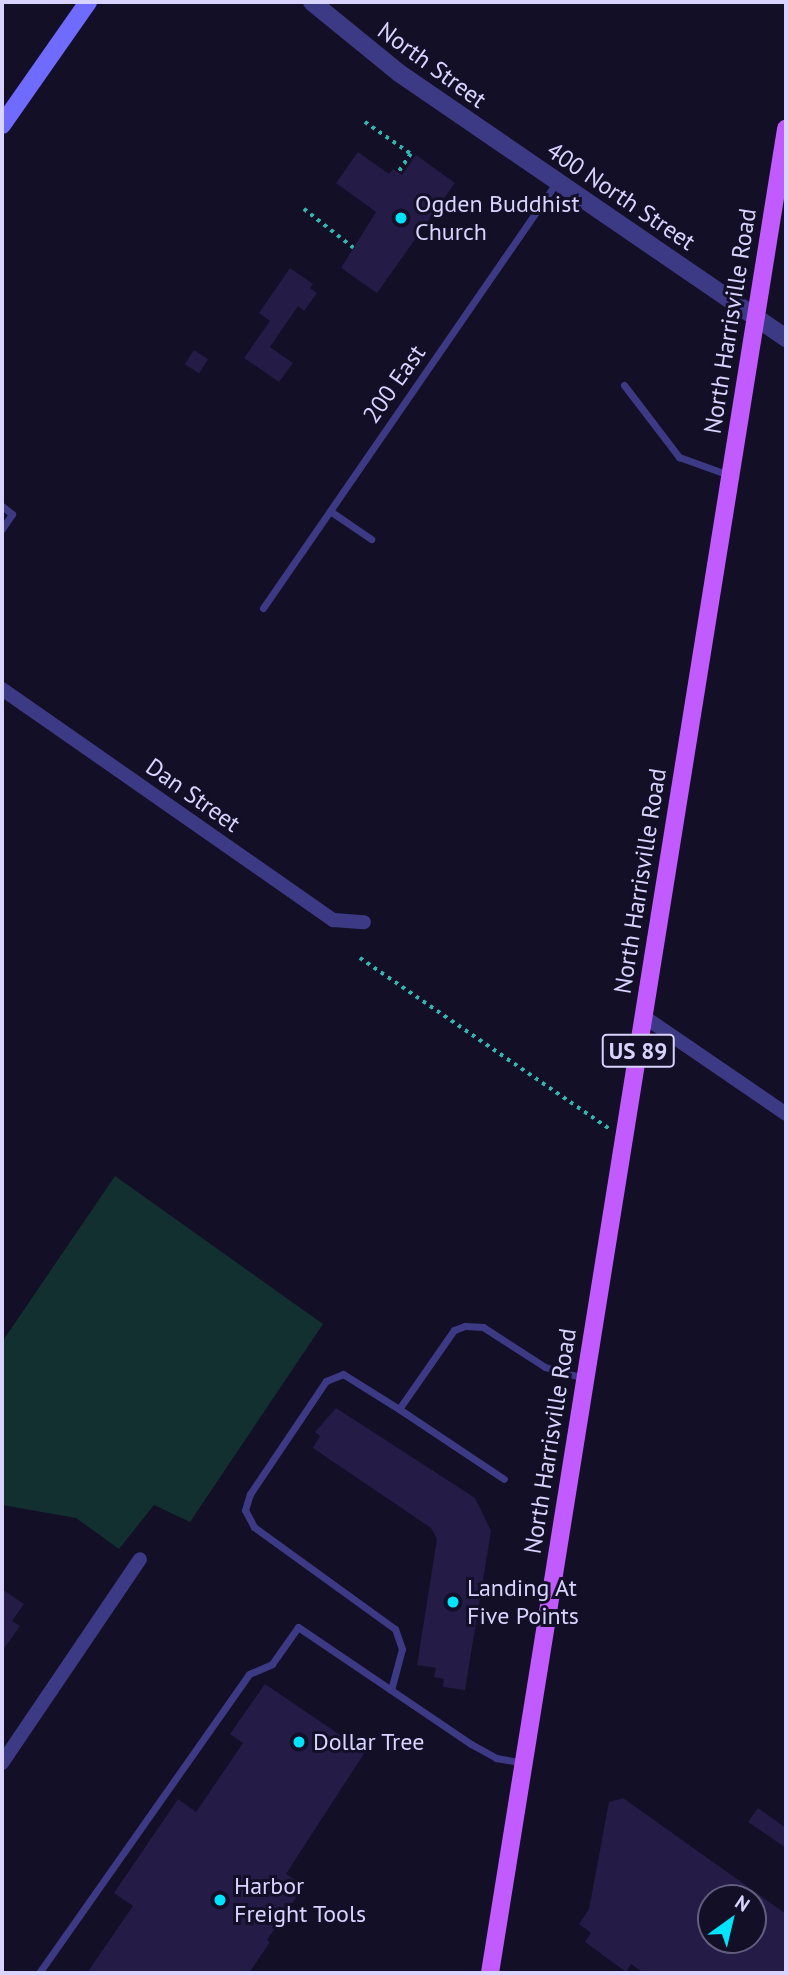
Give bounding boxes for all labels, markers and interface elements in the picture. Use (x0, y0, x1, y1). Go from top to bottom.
street label: North Street (372, 16, 492, 114)
street label: 400 North Street (541, 136, 701, 256)
place label: Ogden Buddhist Church (415, 190, 580, 246)
street label: North Harrisville Road (698, 206, 762, 436)
marker: Ogden Buddhist Church (393, 210, 409, 226)
street label: 200 East (357, 339, 431, 429)
street label: Dan Street (140, 752, 246, 838)
street label: North Harrisville Road (608, 766, 672, 996)
road number: US 89 (601, 1032, 675, 1070)
street label: North Harrisville Road (518, 1326, 582, 1556)
place label: Landing At Five Points (467, 1574, 579, 1630)
marker: Landing At Five Points (445, 1594, 461, 1610)
place label: Dollar Tree (313, 1728, 425, 1756)
marker: Dollar Tree (291, 1734, 307, 1750)
place label: Harbor Freight Tools (234, 1872, 367, 1928)
north arrow (697, 1884, 767, 1954)
text: N (731, 1890, 755, 1917)
marker: Harbor Freight Tools (212, 1892, 228, 1908)

